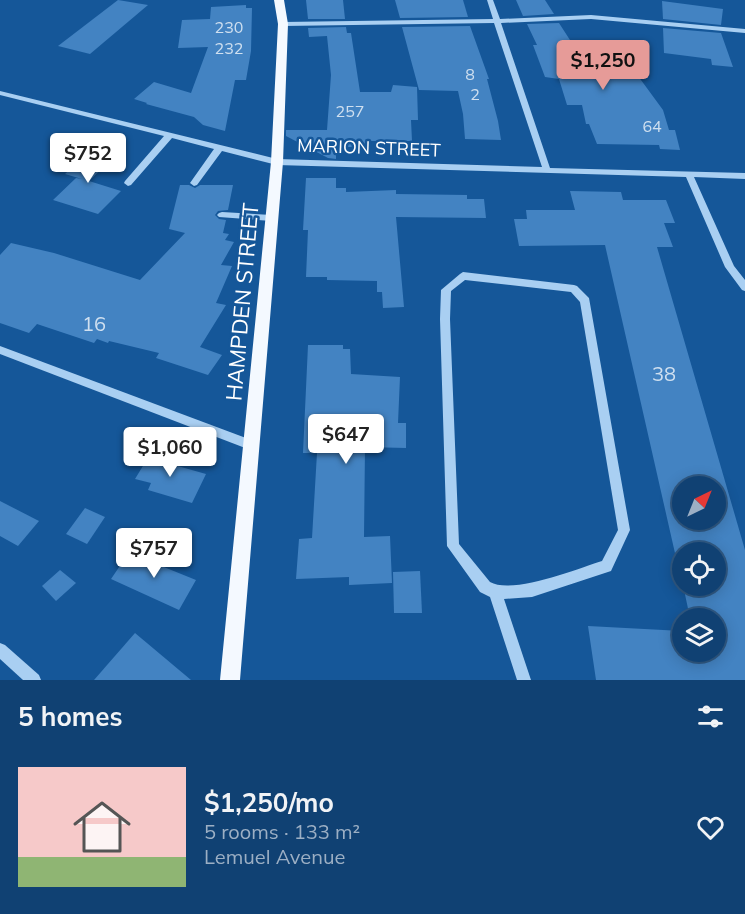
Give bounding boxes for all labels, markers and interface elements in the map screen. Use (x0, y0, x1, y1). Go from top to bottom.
house number: 230 (215, 17, 243, 37)
house number: 232 (215, 38, 243, 58)
pin: $1,250 (554, 40, 652, 91)
text: $1,250 (571, 47, 635, 72)
house number: 8 (465, 64, 475, 84)
house number: 2 (470, 84, 480, 104)
house number: 257 (336, 101, 364, 121)
house number: 64 (642, 116, 662, 136)
pin: $752 (52, 133, 124, 184)
street label: MARION STREET (297, 133, 441, 162)
text: $752 (64, 140, 112, 165)
street label: HAMPDEN STREET (219, 202, 265, 402)
house number: 16 (82, 311, 106, 336)
house number: 38 (652, 361, 676, 386)
pin: $647 (310, 414, 382, 465)
text: $647 (322, 421, 370, 446)
pin: $1,060 (121, 427, 219, 478)
text: $1,060 (138, 434, 202, 459)
north arrow (672, 476, 726, 530)
map controls (672, 476, 726, 662)
pin: $757 (118, 528, 190, 579)
text: $757 (130, 535, 178, 560)
button: locate (672, 542, 726, 596)
button: layers (672, 608, 726, 662)
text: 5 homes (18, 700, 122, 733)
icon: filters (694, 700, 727, 733)
text: $1,250/mo (204, 786, 334, 819)
icon: home (66, 791, 138, 863)
icon: heart (694, 811, 727, 844)
text: 5 rooms · 133 m² (204, 819, 360, 844)
text: Lemuel Avenue (204, 844, 345, 869)

